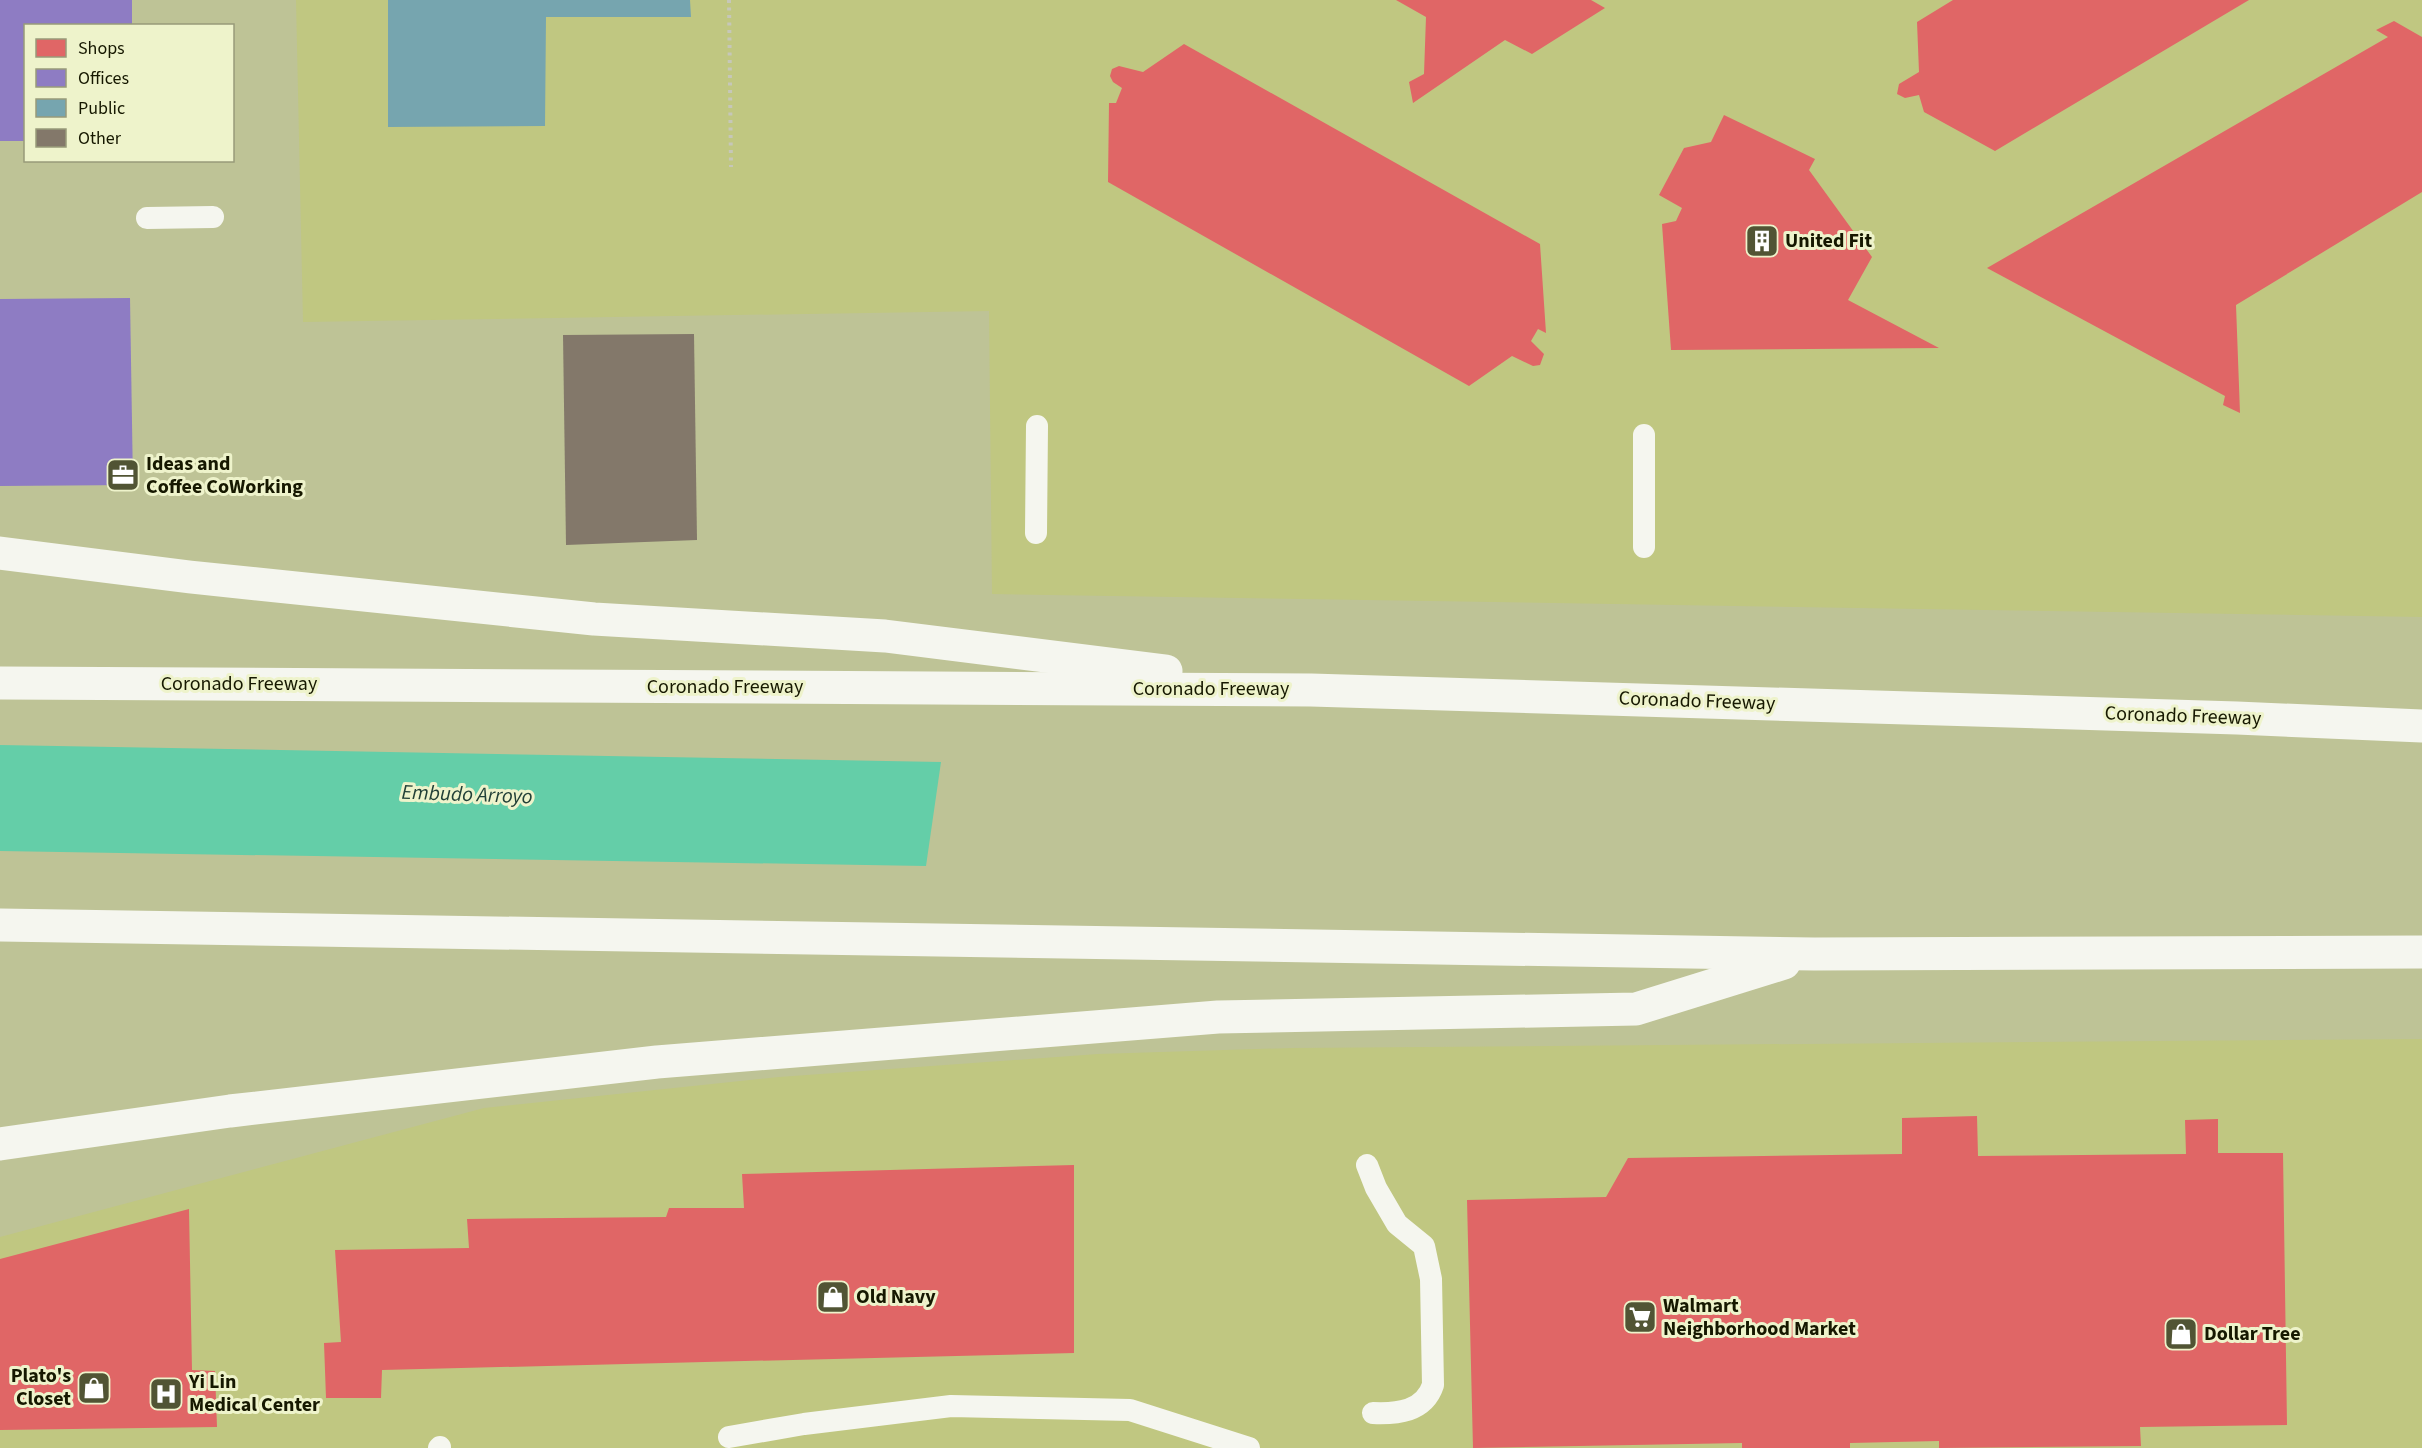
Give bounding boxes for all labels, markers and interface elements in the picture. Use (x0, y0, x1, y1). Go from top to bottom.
legend (24, 24, 234, 162)
text: Shops (78, 36, 125, 61)
text: Offices (78, 66, 129, 91)
text: Public (78, 96, 125, 121)
text: Other (78, 126, 122, 151)
building icon: United Fit (1744, 223, 1780, 259)
place label: United Fit (1785, 227, 1872, 255)
place label: Ideas and Coffee CoWorking (146, 450, 303, 501)
office icon: Ideas and Coffee CoWorking (105, 457, 141, 493)
street label: Coronado Freeway (161, 670, 318, 698)
street label: Coronado Freeway (647, 673, 804, 701)
street label: Coronado Freeway (1133, 675, 1290, 703)
street label: Coronado Freeway (1618, 684, 1776, 718)
street label: Coronado Freeway (2104, 699, 2262, 733)
water label: Embudo Arroyo (401, 777, 533, 811)
shop icon: Old Navy (815, 1279, 851, 1315)
place label: Old Navy (856, 1283, 936, 1311)
place label: Walmart Neighborhood Market (1663, 1292, 1856, 1343)
supermarket icon: Walmart Neighborhood Market (1622, 1299, 1658, 1335)
shop icon: Dollar Tree (2163, 1316, 2199, 1352)
place label: Dollar Tree (2204, 1320, 2301, 1348)
place label: Plato's Closet (11, 1362, 71, 1413)
place label: Yi Lin Medical Center (188, 1368, 320, 1419)
shop icon: Plato's Closet (76, 1370, 112, 1406)
hospital icon: Yi Lin Medical Center (148, 1376, 184, 1412)

